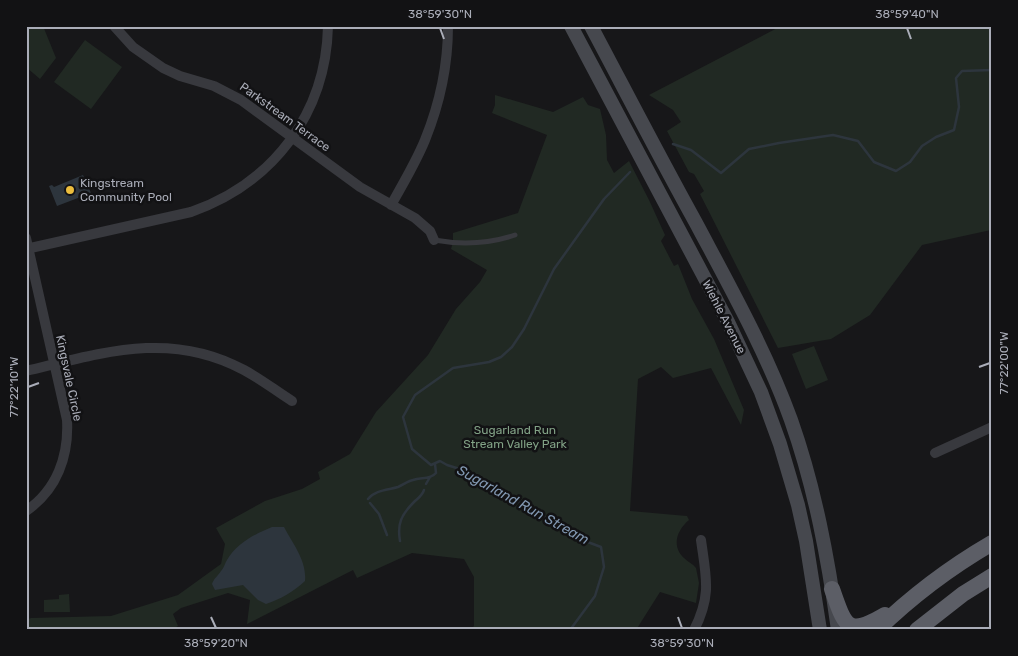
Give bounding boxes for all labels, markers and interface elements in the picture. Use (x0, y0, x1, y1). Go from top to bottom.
text: 38°59'30"N (408, 7, 472, 21)
text: 38°59'40"N (875, 7, 939, 21)
street label: Parkstream Terrace (237, 80, 333, 155)
place label: Kingstream Community Pool (80, 176, 172, 204)
marker: Kingstream Community Pool (64, 184, 76, 196)
street label: Wiehle Avenue (699, 278, 749, 356)
text: 77°22'00"W (997, 331, 1011, 395)
street label: Kingsvale Circle (53, 334, 85, 423)
text: 77°22'10"W (7, 356, 21, 417)
park label: Sugarland Run Stream Valley Park (463, 423, 568, 451)
water label: Sugarland Run Stream (454, 462, 592, 548)
text: 38°59'20"N (184, 636, 248, 650)
text: 38°59'30"N (650, 636, 714, 650)

